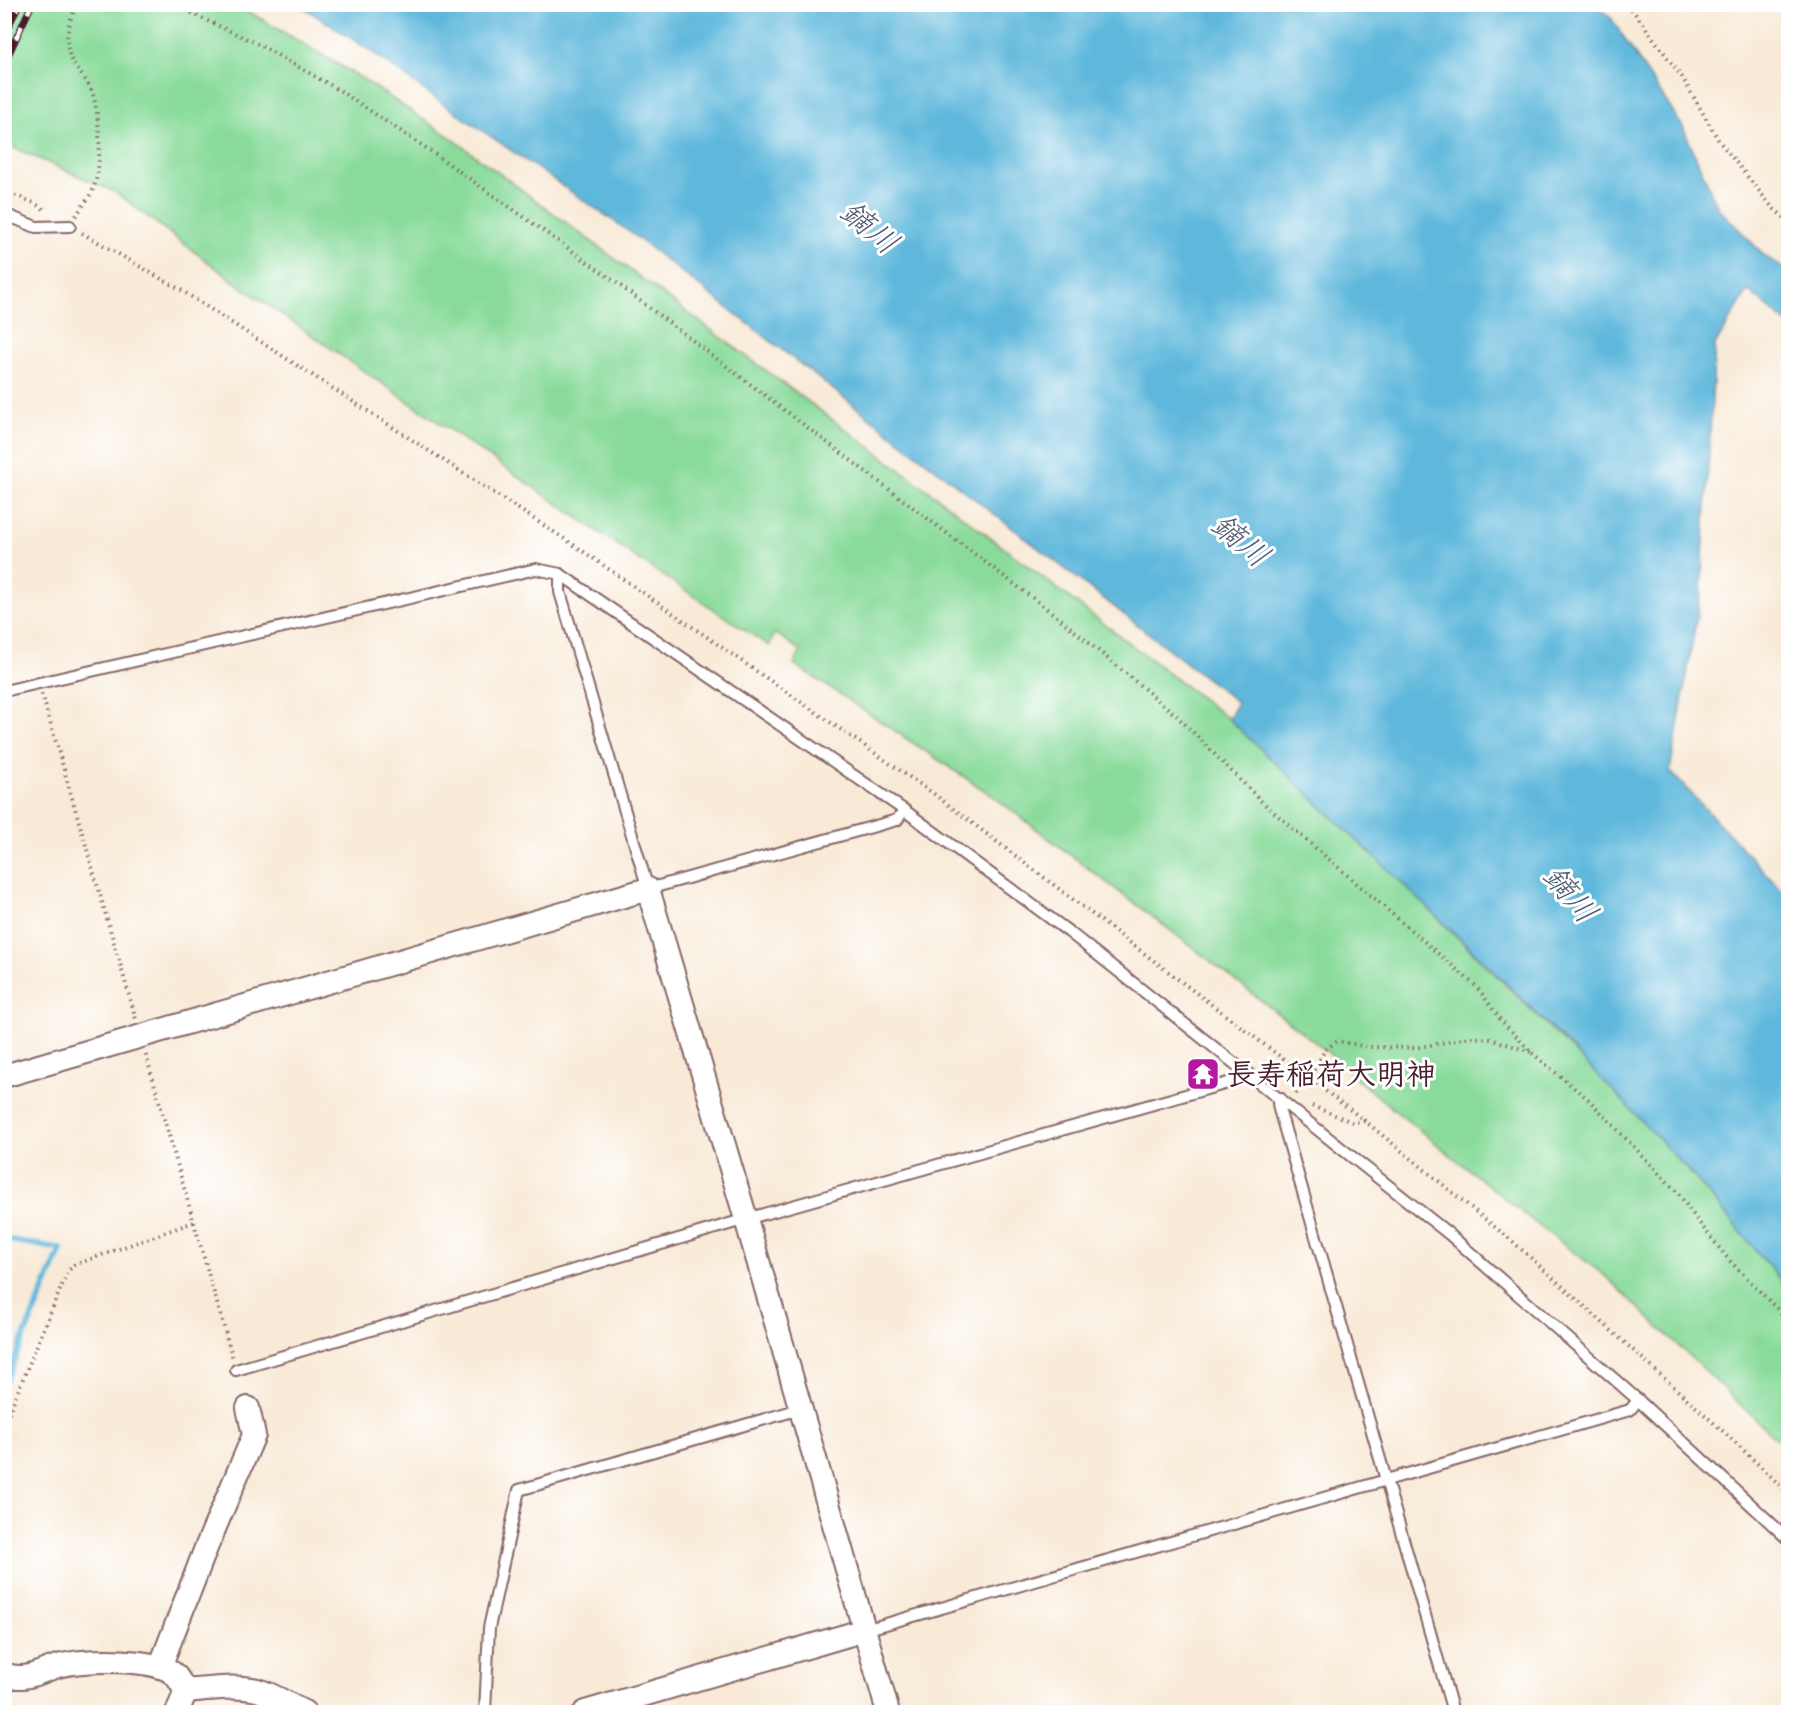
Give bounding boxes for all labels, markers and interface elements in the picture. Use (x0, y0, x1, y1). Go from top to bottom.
water label: 鏑川 (832, 191, 907, 264)
water label: 鏑川 (1203, 504, 1278, 577)
water label: 鏑川 (1534, 857, 1607, 932)
place label: 長寿稲荷大明神 (1226, 1055, 1436, 1093)
temple icon: 長寿稲荷大明神 (1185, 1056, 1221, 1092)

